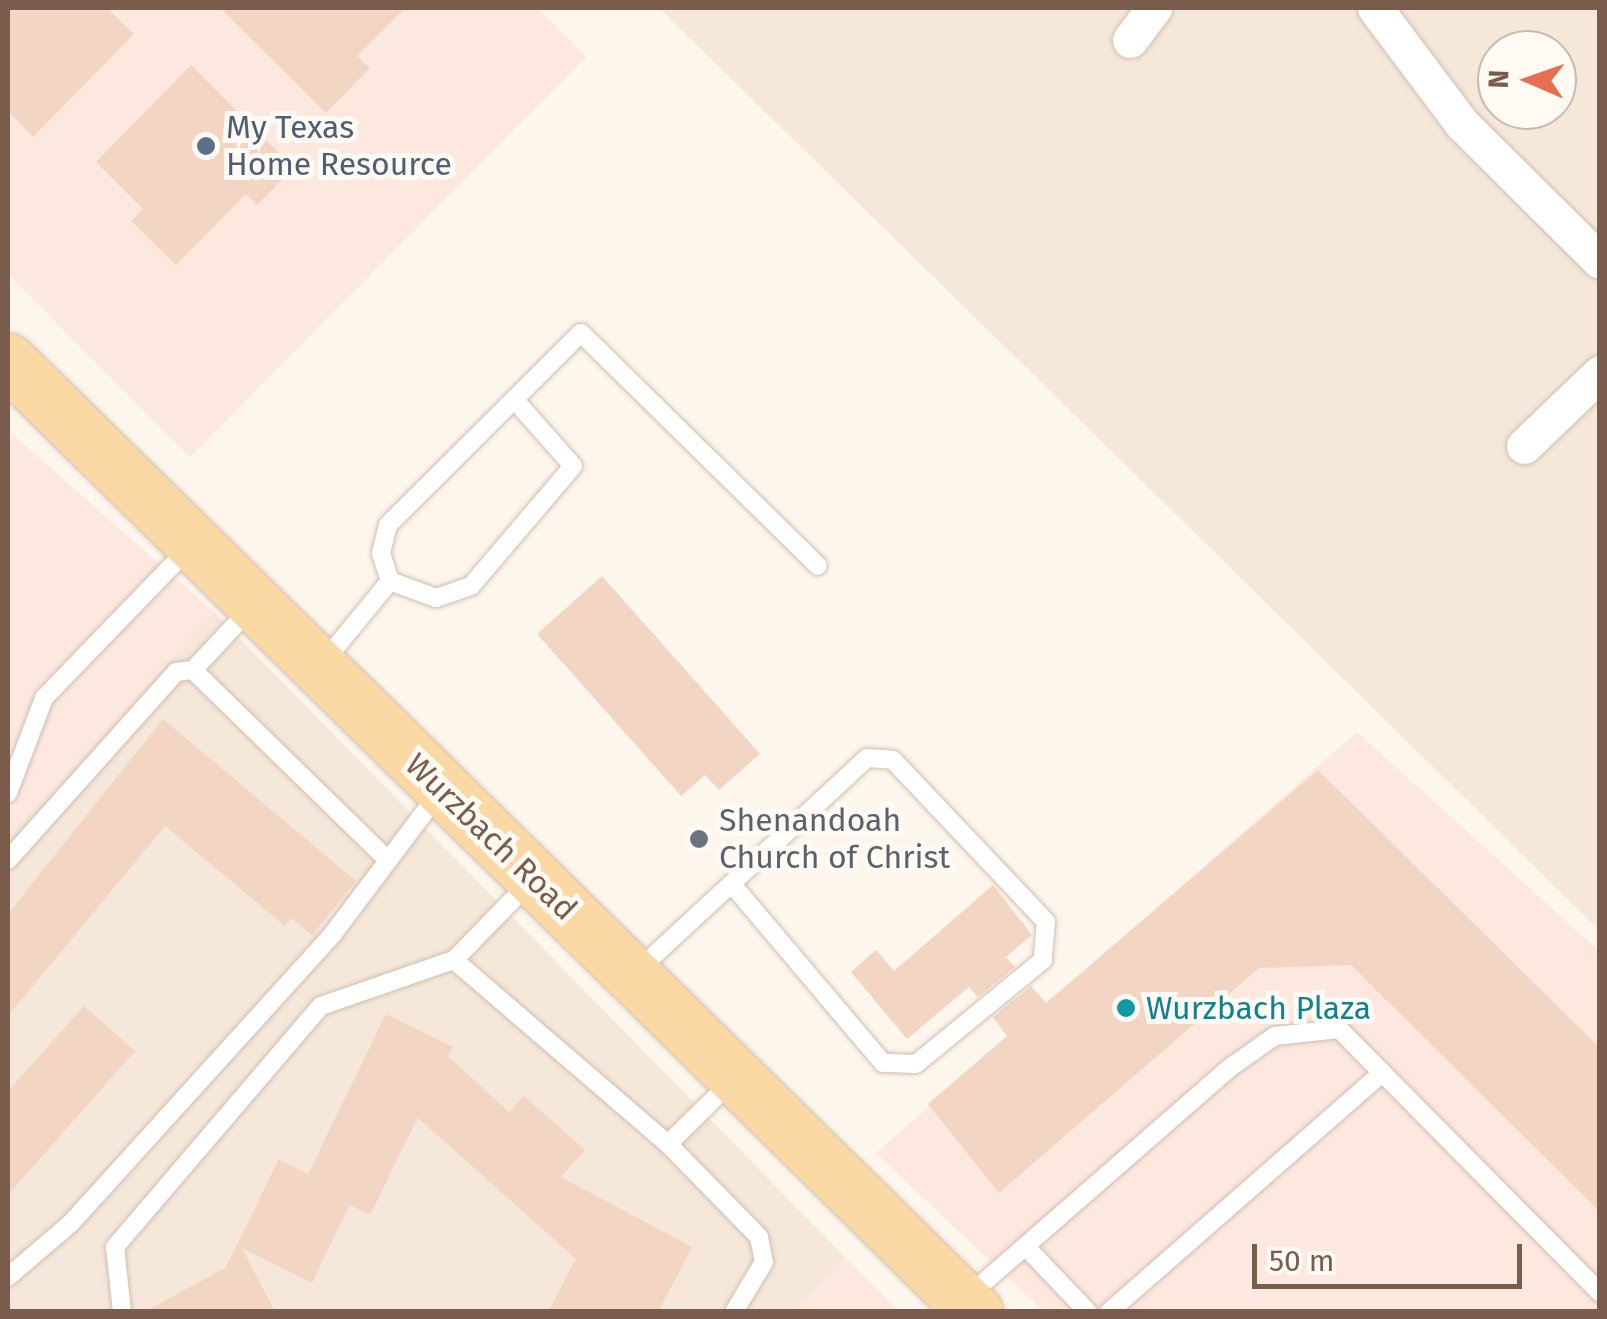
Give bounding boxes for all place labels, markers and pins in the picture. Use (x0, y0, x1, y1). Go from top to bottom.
place label: My Texas Home Resource (226, 109, 452, 184)
marker: My Texas Home Resource (195, 135, 217, 157)
place label: Shenandoah Church of Christ (719, 802, 950, 877)
marker: Shenandoah Church of Christ (688, 828, 710, 850)
place label: Wurzbach Plaza (1146, 989, 1371, 1027)
marker: Wurzbach Plaza (1115, 997, 1137, 1019)

